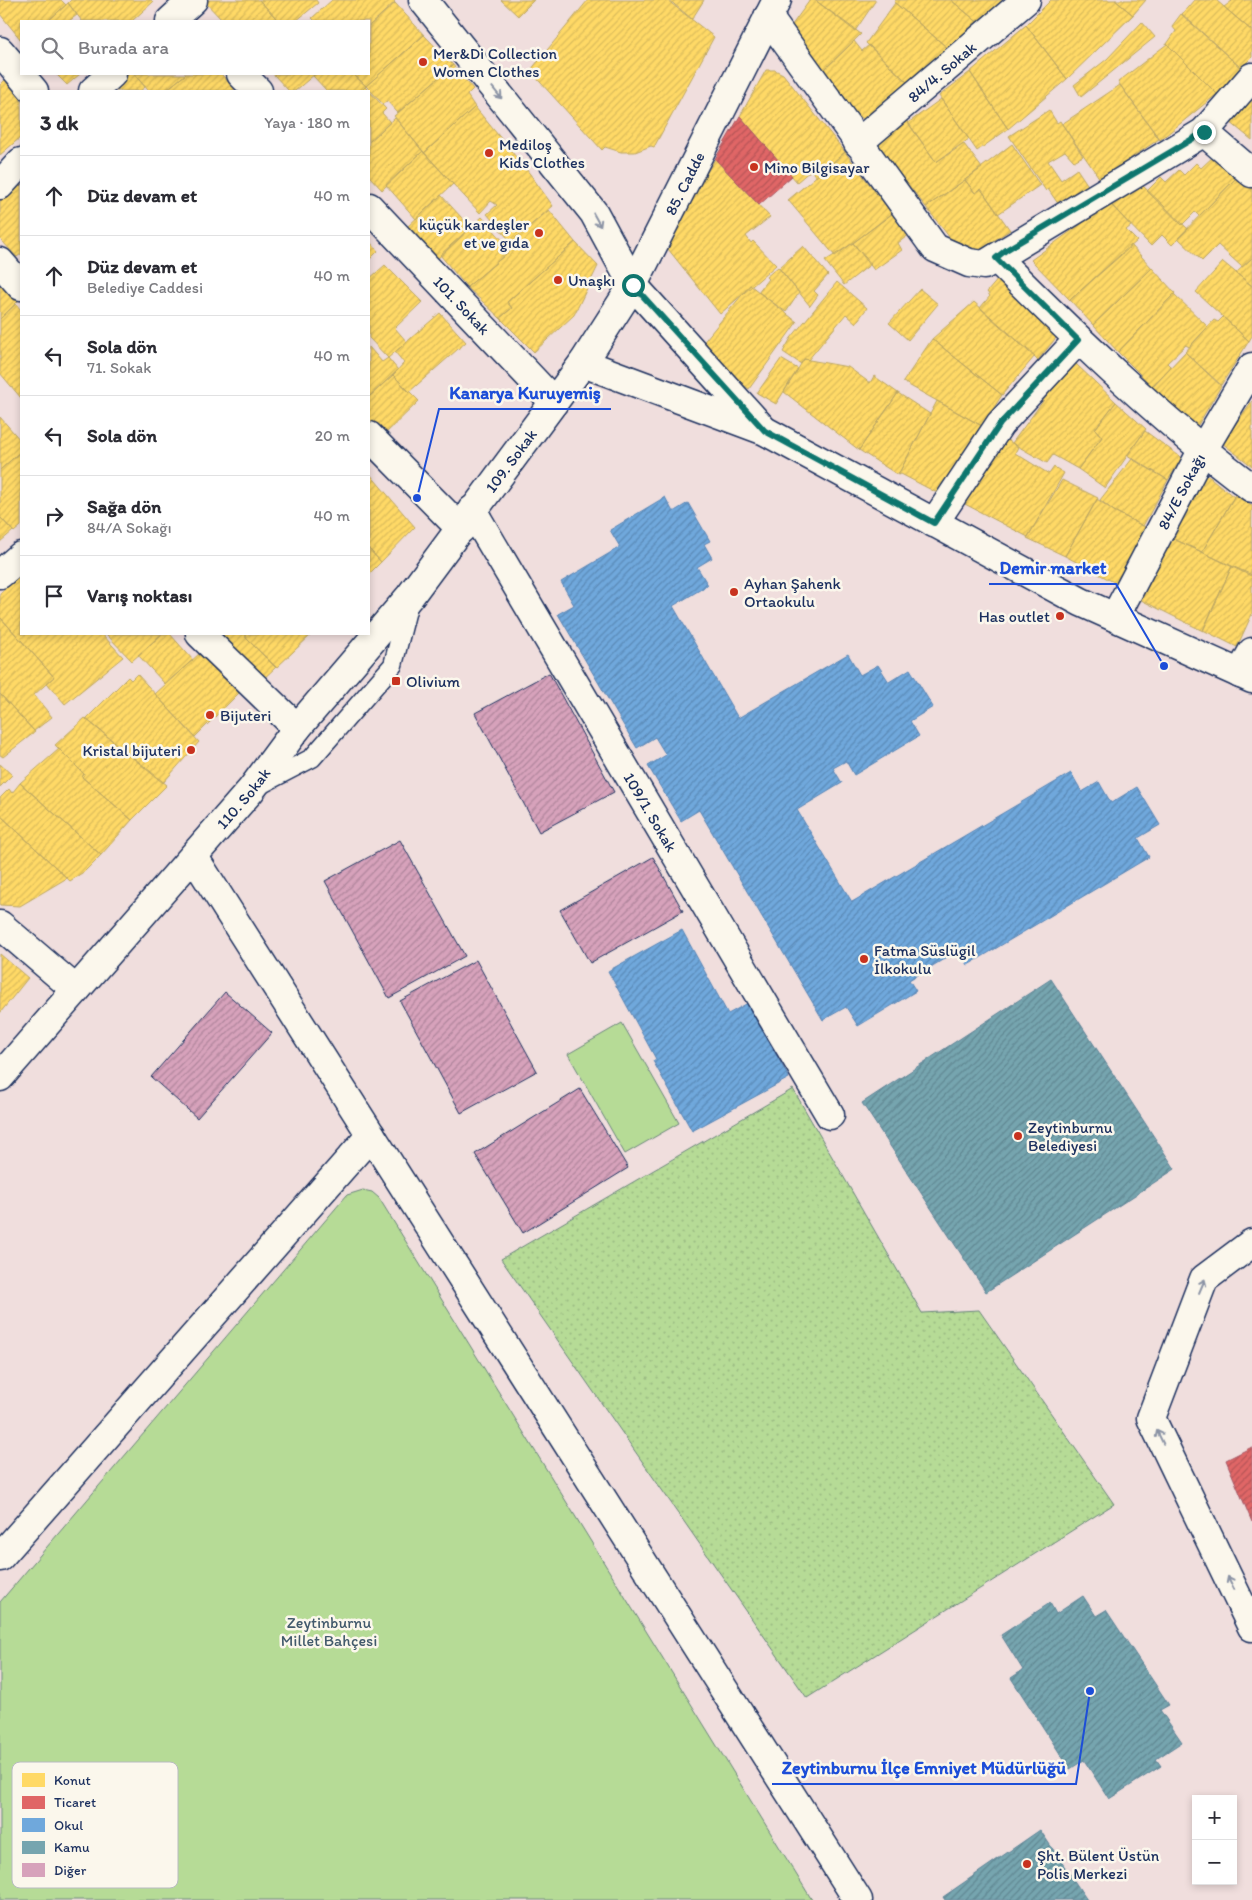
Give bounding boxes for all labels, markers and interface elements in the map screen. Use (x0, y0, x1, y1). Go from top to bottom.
search box (20, 20, 370, 75)
icon: search (38, 34, 66, 62)
text: Burada ara (78, 36, 169, 59)
street label: 84/4. Sokak (904, 37, 980, 106)
place label: Mer&Di Collection Women Clothes (433, 44, 558, 81)
marker: Mer&Di Collection Women Clothes (417, 56, 429, 68)
one-way arrow (491, 86, 502, 99)
text: 3 dk (40, 110, 78, 135)
text: Yaya · 180 m (264, 113, 350, 132)
route end (1193, 121, 1216, 144)
place label: Mediloş Kids Clothes (499, 135, 585, 172)
marker: Mediloş Kids Clothes (483, 147, 495, 159)
street label: 85. Cadde (660, 149, 708, 218)
place label: Mino Bilgisayar (764, 158, 870, 177)
marker: Mino Bilgisayar (748, 161, 760, 173)
icon: ahead (40, 182, 68, 210)
text: Düz devam et (87, 184, 197, 207)
text: 40 m (313, 186, 350, 205)
one-way arrow (593, 213, 603, 227)
place label: küçük kardeşler et ve gıda (419, 215, 530, 252)
marker: küçük kardeşler et ve gıda (533, 227, 545, 239)
text: Düz devam et (87, 255, 197, 278)
icon: ahead (40, 262, 68, 290)
text: 40 m (313, 266, 350, 285)
place label: Unaşkı (568, 271, 615, 290)
street label: 101. Sokak (430, 272, 494, 338)
marker: Unaşkı (552, 274, 564, 286)
route start (622, 274, 645, 297)
text: Belediye Caddesi (87, 278, 203, 297)
text: Sola dön (87, 335, 157, 358)
icon: left (40, 342, 68, 370)
text: 40 m (313, 346, 350, 365)
text: 71. Sokak (87, 358, 151, 377)
callout: Kanarya Kuruyemiş (439, 376, 611, 409)
text: Kanarya Kuruyemiş (449, 382, 601, 404)
icon: left (40, 422, 68, 450)
text: Sola dön (87, 424, 157, 447)
street label: 109. Sokak (481, 425, 541, 496)
text: 20 m (315, 426, 350, 445)
street label: 84/E Sokağı (1153, 450, 1209, 533)
text: Sağa dön (87, 495, 161, 518)
icon: right (40, 502, 68, 530)
text: 40 m (313, 506, 350, 525)
text: 84/A Sokağı (87, 518, 172, 537)
callout: Demir market (989, 551, 1116, 584)
text: Demir market (999, 557, 1107, 579)
place label: Ayhan Şahenk Ortaokulu (744, 574, 841, 611)
icon: arrive (40, 582, 68, 610)
text: Varış noktası (87, 584, 192, 607)
marker: Ayhan Şahenk Ortaokulu (728, 586, 740, 598)
place label: Has outlet (979, 607, 1050, 626)
marker: Has outlet (1054, 610, 1066, 622)
place label: Olivium (406, 672, 461, 691)
marker: Olivium (390, 675, 402, 687)
place label: Bijuteri (220, 706, 271, 725)
marker: Bijuteri (204, 709, 216, 721)
place label: Kristal bijuteri (82, 741, 181, 760)
marker: Kristal bijuteri (185, 744, 197, 756)
street label: 110. Sokak (212, 764, 274, 833)
street label: 109/1. Sokak (620, 769, 682, 855)
place label: Fatma Süslügil İlkokulu (874, 941, 976, 978)
marker: Fatma Süslügil İlkokulu (858, 953, 870, 965)
place label: Zeytinburnu Belediyesi (1028, 1118, 1113, 1155)
marker: Zeytinburnu Belediyesi (1012, 1130, 1024, 1142)
one-way arrow (1197, 1279, 1207, 1294)
one-way arrow (1155, 1429, 1165, 1444)
one-way arrow (1226, 1576, 1235, 1591)
park label: Zeytinburnu Millet Bahçesi (281, 1613, 377, 1650)
callout: Zeytinburnu İlçe Emniyet Müdürlüğü (772, 1751, 1076, 1784)
text: Zeytinburnu İlçe Emniyet Müdürlüğü (782, 1757, 1066, 1779)
legend (12, 1762, 178, 1888)
text: Konut (54, 1772, 91, 1789)
text: Ticaret (54, 1794, 96, 1811)
map controls (1192, 1795, 1237, 1885)
button: + (1192, 1795, 1237, 1840)
text: Okul (54, 1817, 83, 1834)
text: Kamu (54, 1839, 90, 1856)
button: − (1192, 1840, 1237, 1885)
place label: Şht. Bülent Üstün Polis Merkezi (1037, 1846, 1160, 1883)
marker: Şht. Bülent Üstün Polis Merkezi (1021, 1858, 1033, 1870)
text: Diğer (54, 1862, 87, 1879)

